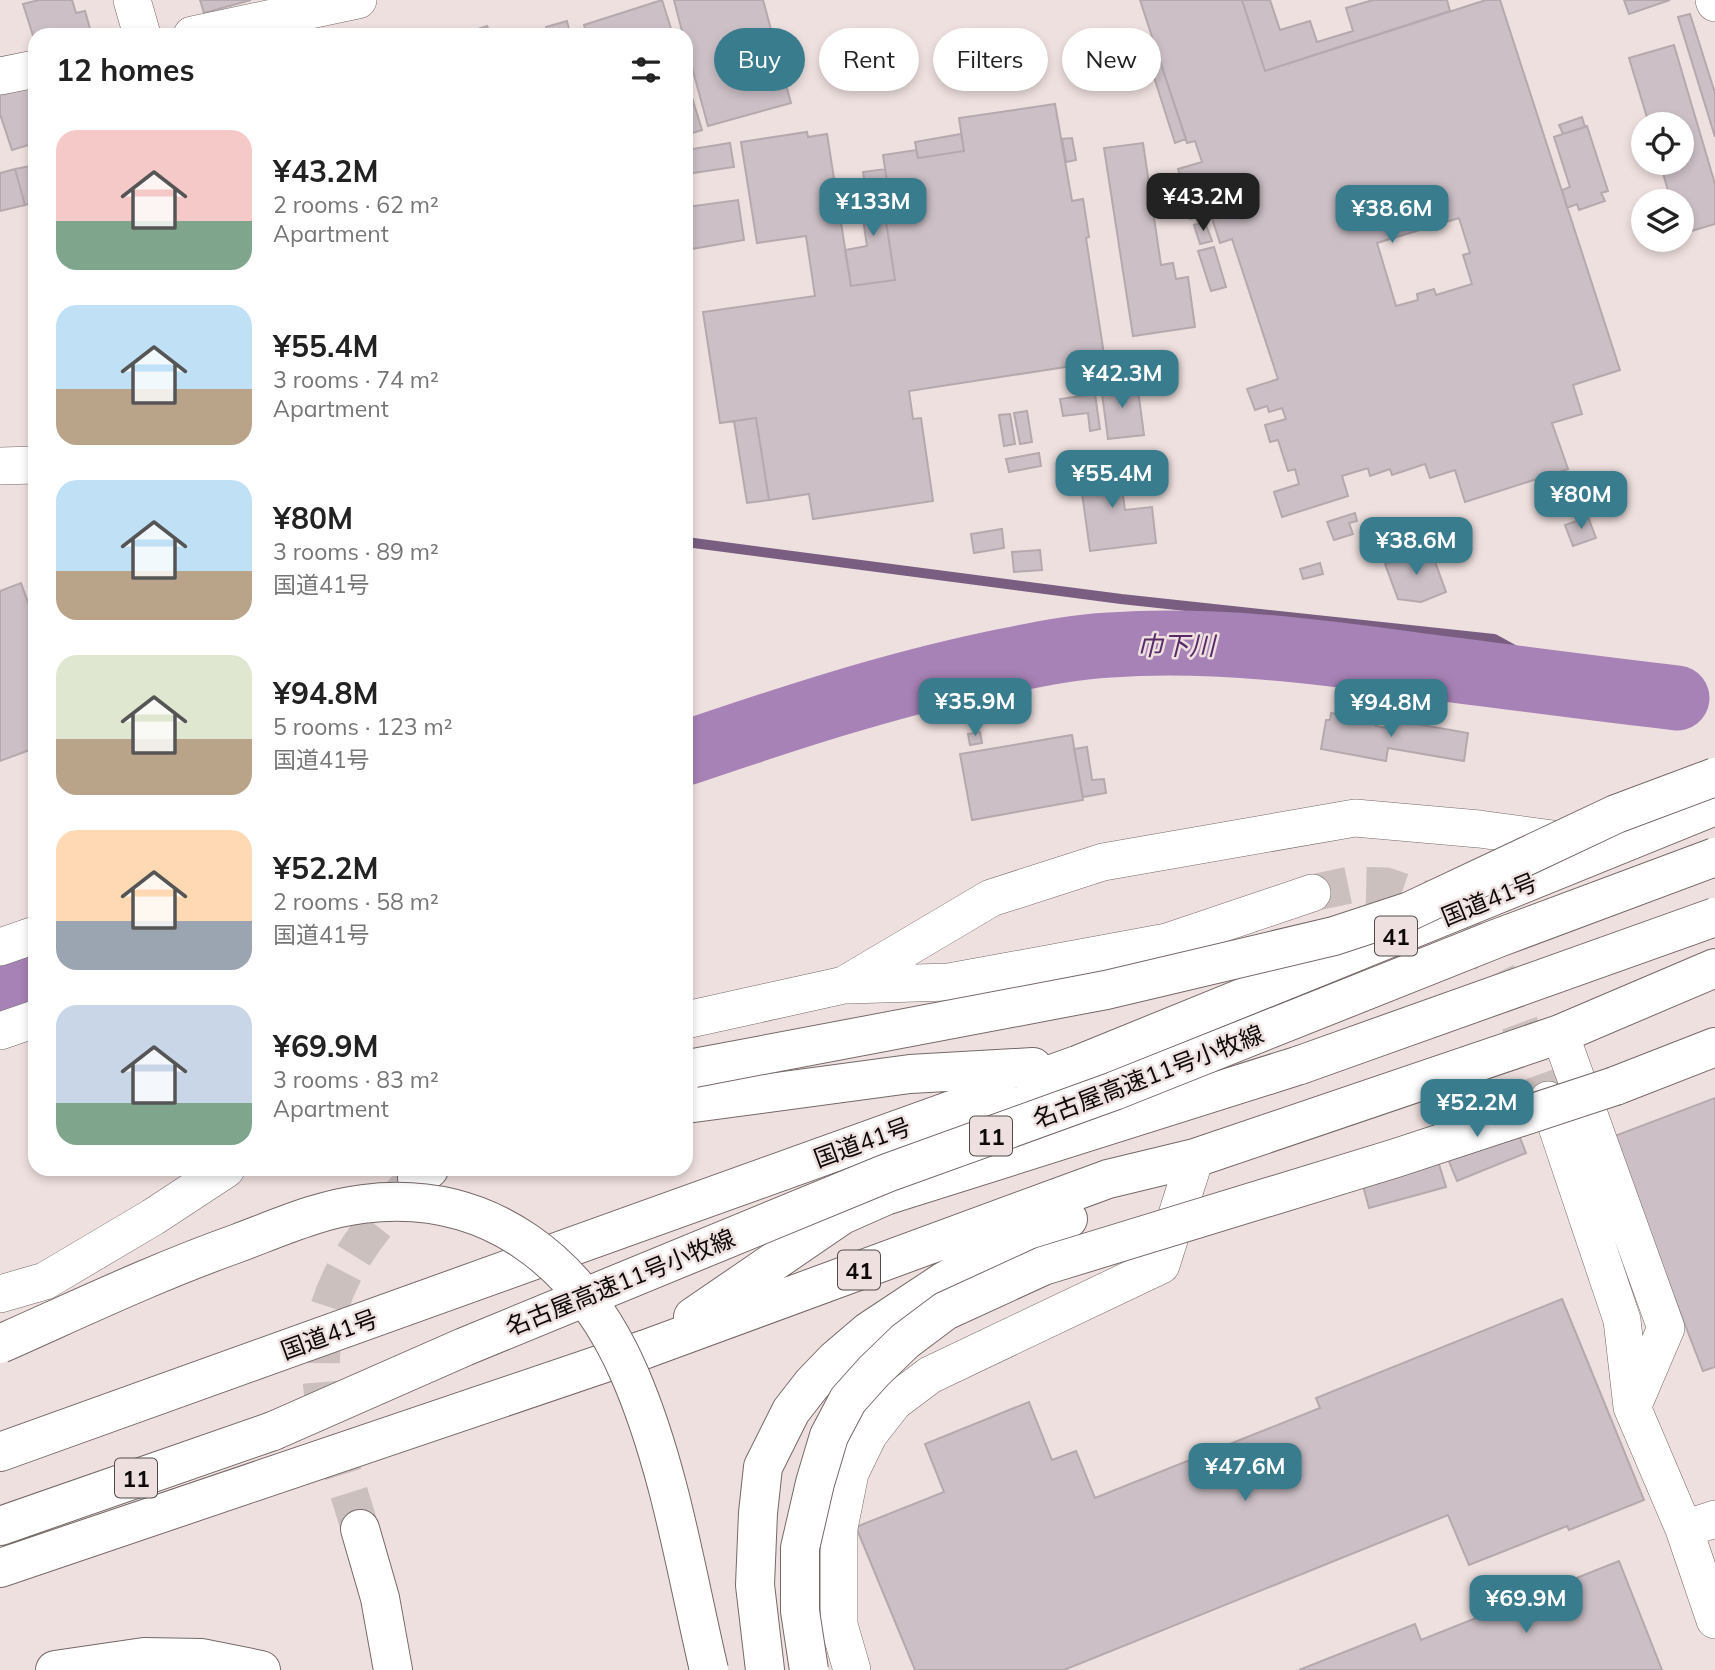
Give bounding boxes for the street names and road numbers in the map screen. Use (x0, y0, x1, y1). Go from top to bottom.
street label: 国道41号 (1437, 866, 1541, 932)
road number: 41 (1375, 917, 1417, 956)
street label: 名古屋高速11号小牧線 (1028, 1018, 1268, 1134)
street label: 国道41号 (810, 1111, 914, 1173)
road number: 11 (970, 1116, 1012, 1156)
street label: 名古屋高速11号小牧線 (501, 1222, 739, 1342)
road number: 41 (838, 1250, 880, 1289)
street label: 国道41号 (277, 1303, 381, 1365)
road number: 11 (115, 1458, 157, 1498)

